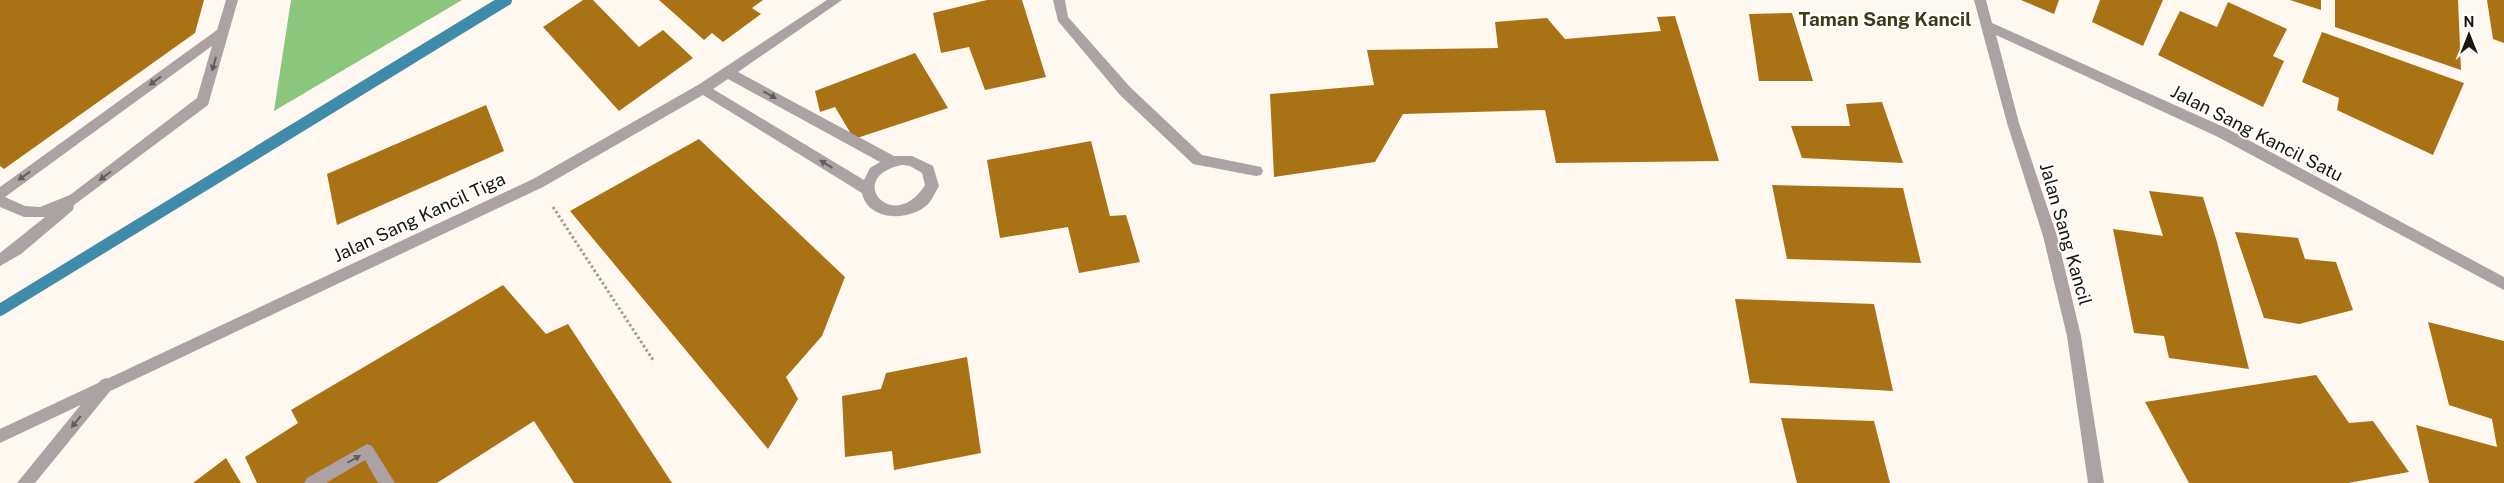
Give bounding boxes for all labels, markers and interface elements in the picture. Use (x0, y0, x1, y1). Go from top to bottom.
district label: Taman Sang Kancil (1799, 8, 1972, 30)
north arrow (2444, 10, 2494, 60)
text: N (2464, 14, 2474, 30)
one-way arrow (210, 56, 218, 71)
one-way arrow (148, 76, 162, 86)
street label: Jalan Sang Kancil Satu (2167, 80, 2347, 186)
one-way arrow (763, 91, 777, 99)
one-way arrow (819, 159, 832, 168)
street label: Jalan Sang Kancil (2036, 160, 2096, 308)
street label: Jalan Sang Kancil Tiga (330, 168, 508, 266)
one-way arrow (18, 171, 31, 182)
one-way arrow (99, 171, 112, 182)
one-way arrow (70, 415, 81, 428)
one-way arrow (347, 454, 360, 463)

